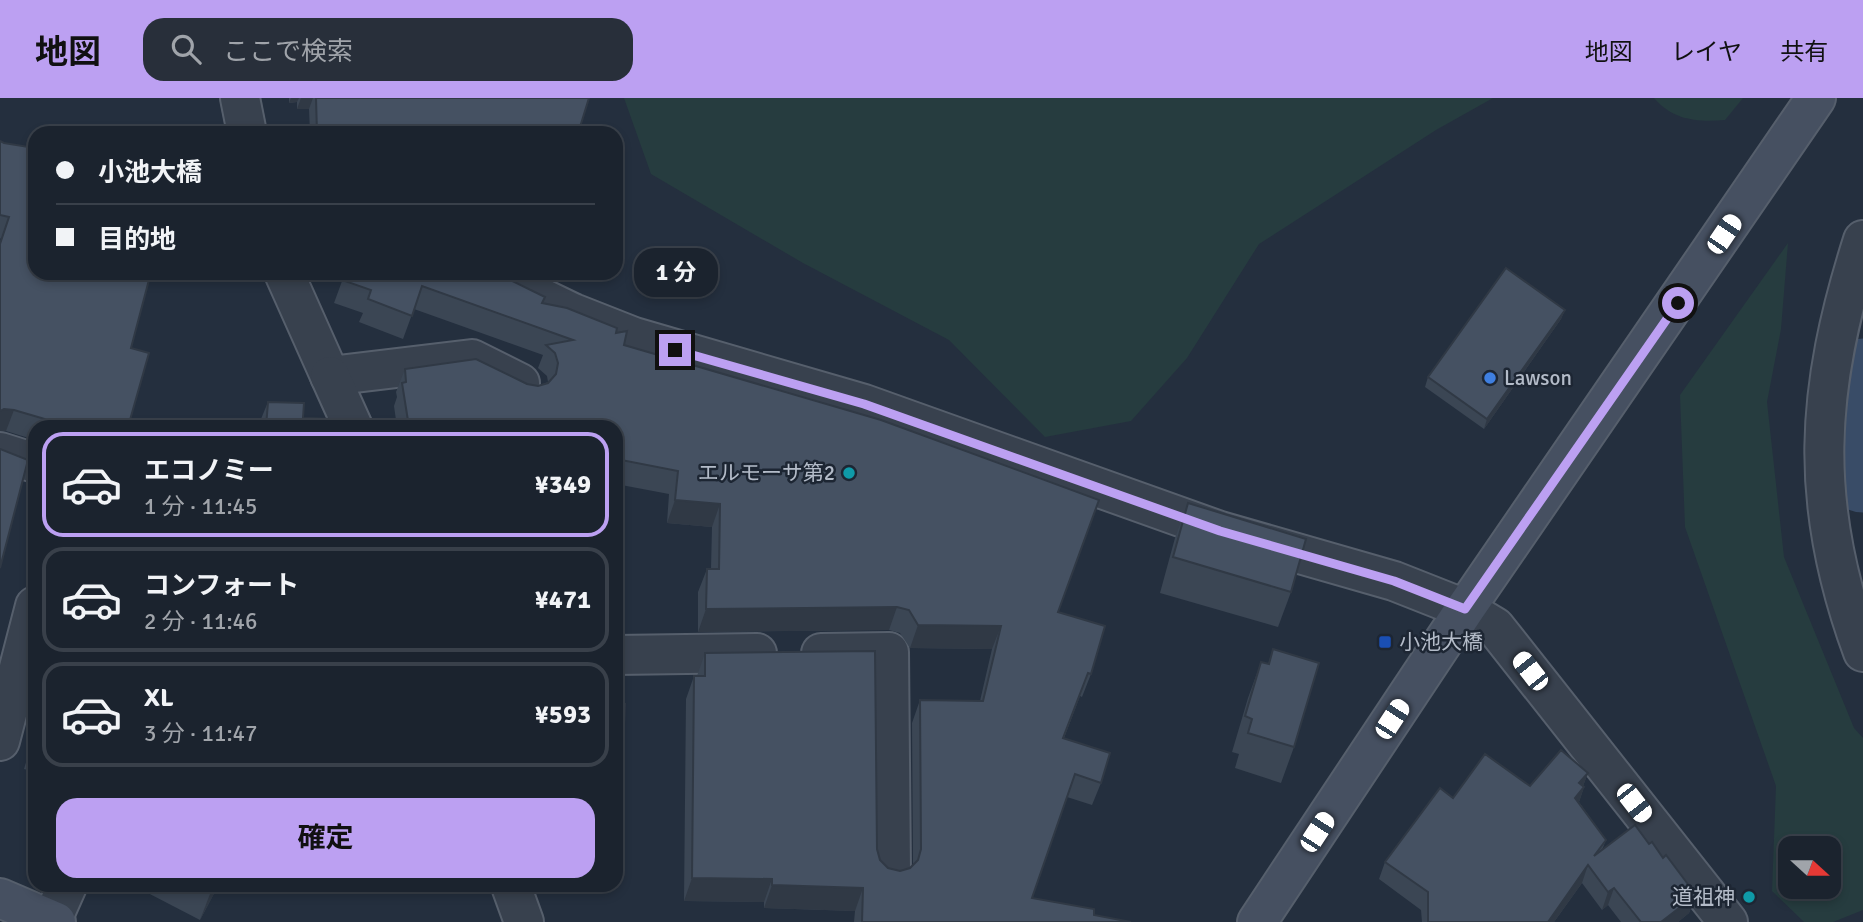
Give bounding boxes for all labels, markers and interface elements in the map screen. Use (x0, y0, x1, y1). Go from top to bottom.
search box (143, 18, 633, 81)
icon: search (167, 30, 205, 68)
text: 地図 (35, 32, 101, 73)
text: ここで検索 (223, 36, 353, 68)
text: 地図 (1585, 37, 1633, 67)
text: レイヤ (1671, 37, 1742, 67)
text: 共有 (1780, 37, 1828, 67)
text: 小池大橋 (98, 157, 202, 189)
car (1704, 211, 1745, 257)
text: 目的地 (98, 224, 176, 256)
callout: 1 分 (633, 248, 717, 298)
text: 1 分 (656, 258, 696, 287)
route start (1662, 287, 1694, 319)
route end (659, 334, 691, 366)
place label: Lawson (1504, 365, 1572, 391)
marker: Lawson (1482, 370, 1498, 386)
icon: car (60, 453, 123, 516)
text: エコノミー (144, 455, 274, 487)
place label: エルモーサ第2 (698, 460, 835, 486)
marker: エルモーサ第2 (841, 465, 857, 481)
text: ¥349 (535, 469, 591, 501)
text: 1 分 · 11:45 (144, 492, 257, 521)
icon: car (60, 568, 123, 631)
text: コンフォート (144, 570, 299, 602)
text: ¥471 (535, 584, 591, 616)
text: 2 分 · 11:46 (144, 607, 257, 636)
place label: 小池大橋 (1399, 629, 1483, 655)
marker: 小池大橋 (1377, 634, 1393, 650)
car (1509, 648, 1552, 694)
text: XL (144, 682, 174, 714)
icon: car (60, 683, 123, 746)
car (1372, 696, 1413, 742)
text: ¥593 (535, 699, 591, 731)
text: 3 分 · 11:47 (144, 719, 257, 748)
car (1613, 780, 1656, 826)
button: 確定 (56, 798, 595, 878)
car (1297, 809, 1338, 855)
north arrow (1778, 836, 1841, 900)
map controls (1778, 836, 1841, 899)
place label: 道祖神 (1672, 884, 1735, 910)
marker: 道祖神 (1741, 889, 1757, 905)

